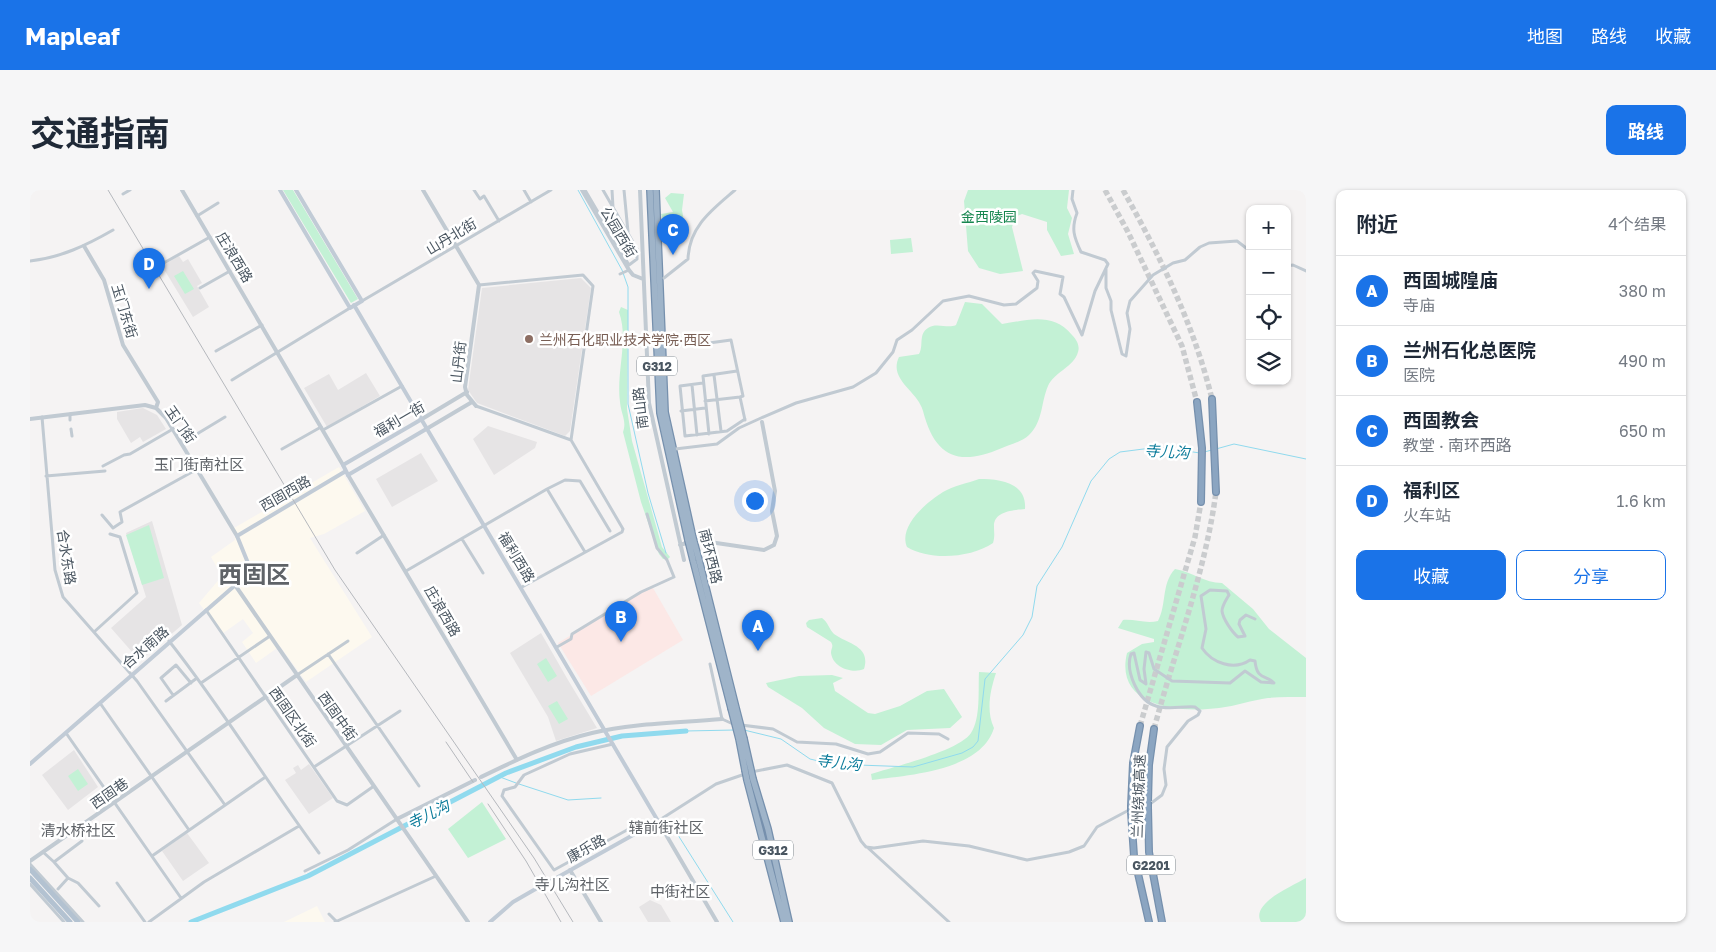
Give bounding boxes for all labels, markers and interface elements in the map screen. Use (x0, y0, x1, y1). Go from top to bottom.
text: Mapleaf (25, 21, 120, 50)
text: 地图 (1527, 25, 1563, 47)
text: 路线 (1591, 25, 1627, 47)
text: 收藏 (1655, 25, 1691, 47)
button: 路线 (1606, 105, 1686, 155)
text: 交通指南 (30, 112, 170, 154)
street label: 公园西街 (597, 204, 641, 260)
map controls (1246, 205, 1291, 385)
button: + (1246, 205, 1291, 250)
park label: 金西陵园 (961, 208, 1017, 225)
text: 附近 (1356, 211, 1398, 237)
street label: 山丹北街 (423, 214, 479, 258)
pin: C (657, 214, 689, 255)
text: 4个结果 (1608, 214, 1666, 234)
street label: 庄浪西路 (213, 229, 257, 285)
pin: D (133, 248, 165, 289)
button: − (1246, 250, 1291, 295)
text: 西固城隍庙 (1403, 268, 1498, 291)
text: A (1366, 281, 1378, 301)
text: 380 m (1619, 281, 1666, 301)
street label: 玉门东街 (109, 282, 141, 340)
button: locate (1246, 295, 1291, 340)
text: 寺庙 (1403, 295, 1435, 315)
place label: 兰州石化职业技术学院·西区 (539, 331, 711, 348)
marker: 兰州石化职业技术学院·西区 (523, 333, 535, 345)
text: 兰州石化总医院 (1403, 338, 1536, 361)
street label: 山丹街 (447, 340, 469, 384)
button: layers (1246, 340, 1291, 385)
text: B (1366, 351, 1378, 371)
text: 490 m (1618, 351, 1666, 371)
road number: G312 (637, 357, 677, 376)
text: 医院 (1403, 365, 1435, 385)
street label: 南山路 (629, 386, 651, 430)
street label: 福利一街 (371, 398, 427, 440)
street label: 玉门街 (162, 402, 200, 446)
text: 西固教会 (1403, 408, 1479, 431)
text: C (1366, 421, 1378, 441)
text: 650 m (1619, 421, 1666, 441)
text: 教堂 · 南环西路 (1403, 435, 1512, 455)
water label: 寺儿沟 (1144, 441, 1192, 461)
district label: 玉门街南社区 (154, 455, 244, 473)
street label: 西固西路 (257, 472, 313, 514)
text: 福利区 (1403, 478, 1460, 501)
your location (742, 488, 768, 514)
text: D (1366, 491, 1378, 511)
text: 1.6 km (1617, 491, 1666, 511)
text: 火车站 (1403, 505, 1451, 525)
street label: 南环西路 (696, 527, 726, 585)
street label: 合水东路 (54, 528, 80, 586)
street label: 福利西路 (495, 529, 539, 585)
button: 收藏 (1356, 550, 1506, 600)
button: 分享 (1516, 550, 1666, 600)
district label: 西固区 (218, 559, 290, 588)
street label: 庄浪西路 (422, 583, 464, 639)
pin: B (605, 601, 637, 642)
pin: A (742, 610, 774, 651)
street label: 合水南路 (118, 622, 172, 672)
street label: 西固区北街 (266, 683, 320, 751)
street label: 西固中街 (315, 688, 361, 744)
water label: 寺儿沟 (816, 751, 864, 774)
street label: 兰州绕城高速 (1128, 754, 1148, 838)
street label: 西固巷 (87, 774, 131, 812)
water label: 寺儿沟 (404, 795, 454, 832)
district label: 辖前街社区 (628, 818, 704, 836)
district label: 清水桥社区 (40, 821, 116, 839)
street label: 康乐路 (564, 830, 608, 866)
road number: G312 (753, 840, 793, 860)
road number: G2201 (1127, 856, 1175, 874)
district label: 寺儿沟社区 (534, 875, 610, 893)
district label: 中街社区 (650, 882, 710, 900)

